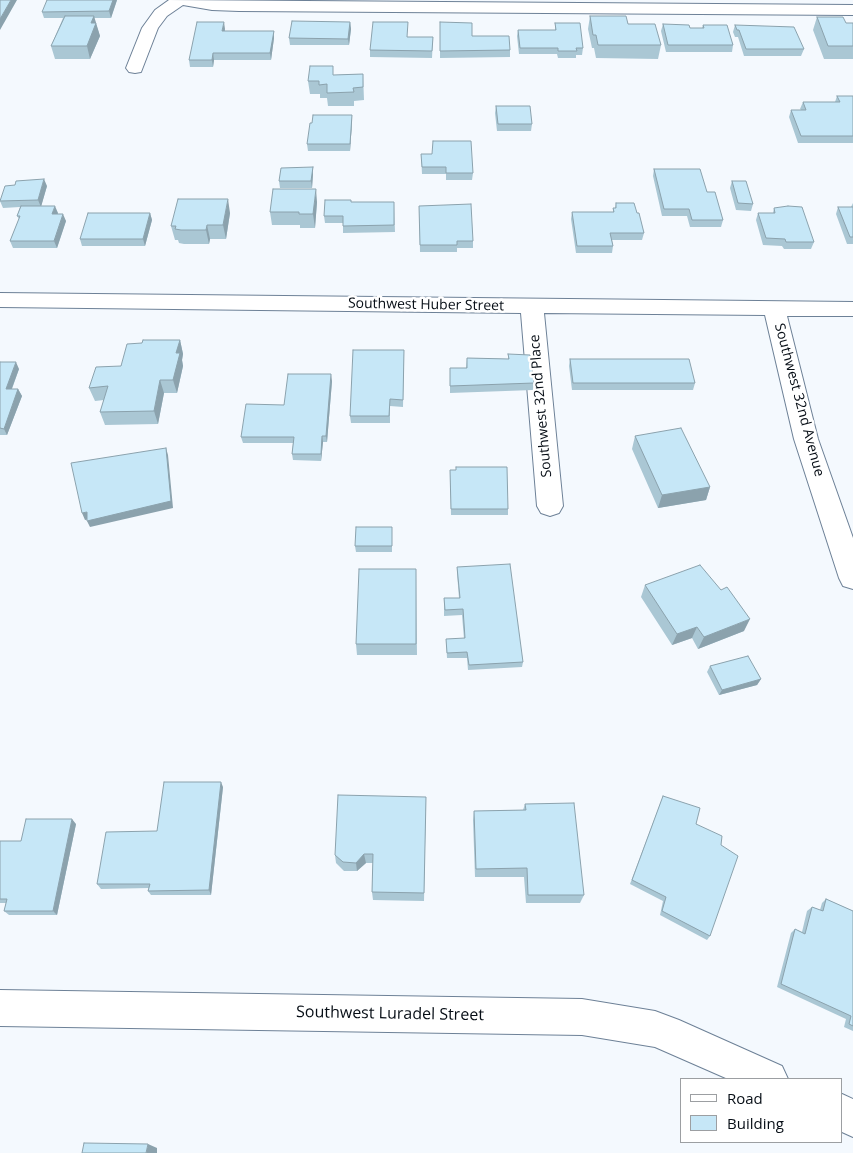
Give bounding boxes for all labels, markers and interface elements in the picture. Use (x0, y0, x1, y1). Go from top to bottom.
street label: Southwest Huber Street (348, 295, 504, 315)
street label: Southwest 32nd Avenue (770, 322, 828, 478)
street label: Southwest 32nd Place (526, 334, 556, 478)
street label: Southwest Luradel Street (296, 1003, 484, 1025)
legend (680, 1078, 843, 1143)
text: Road (727, 1088, 763, 1108)
text: Building (727, 1113, 784, 1133)

